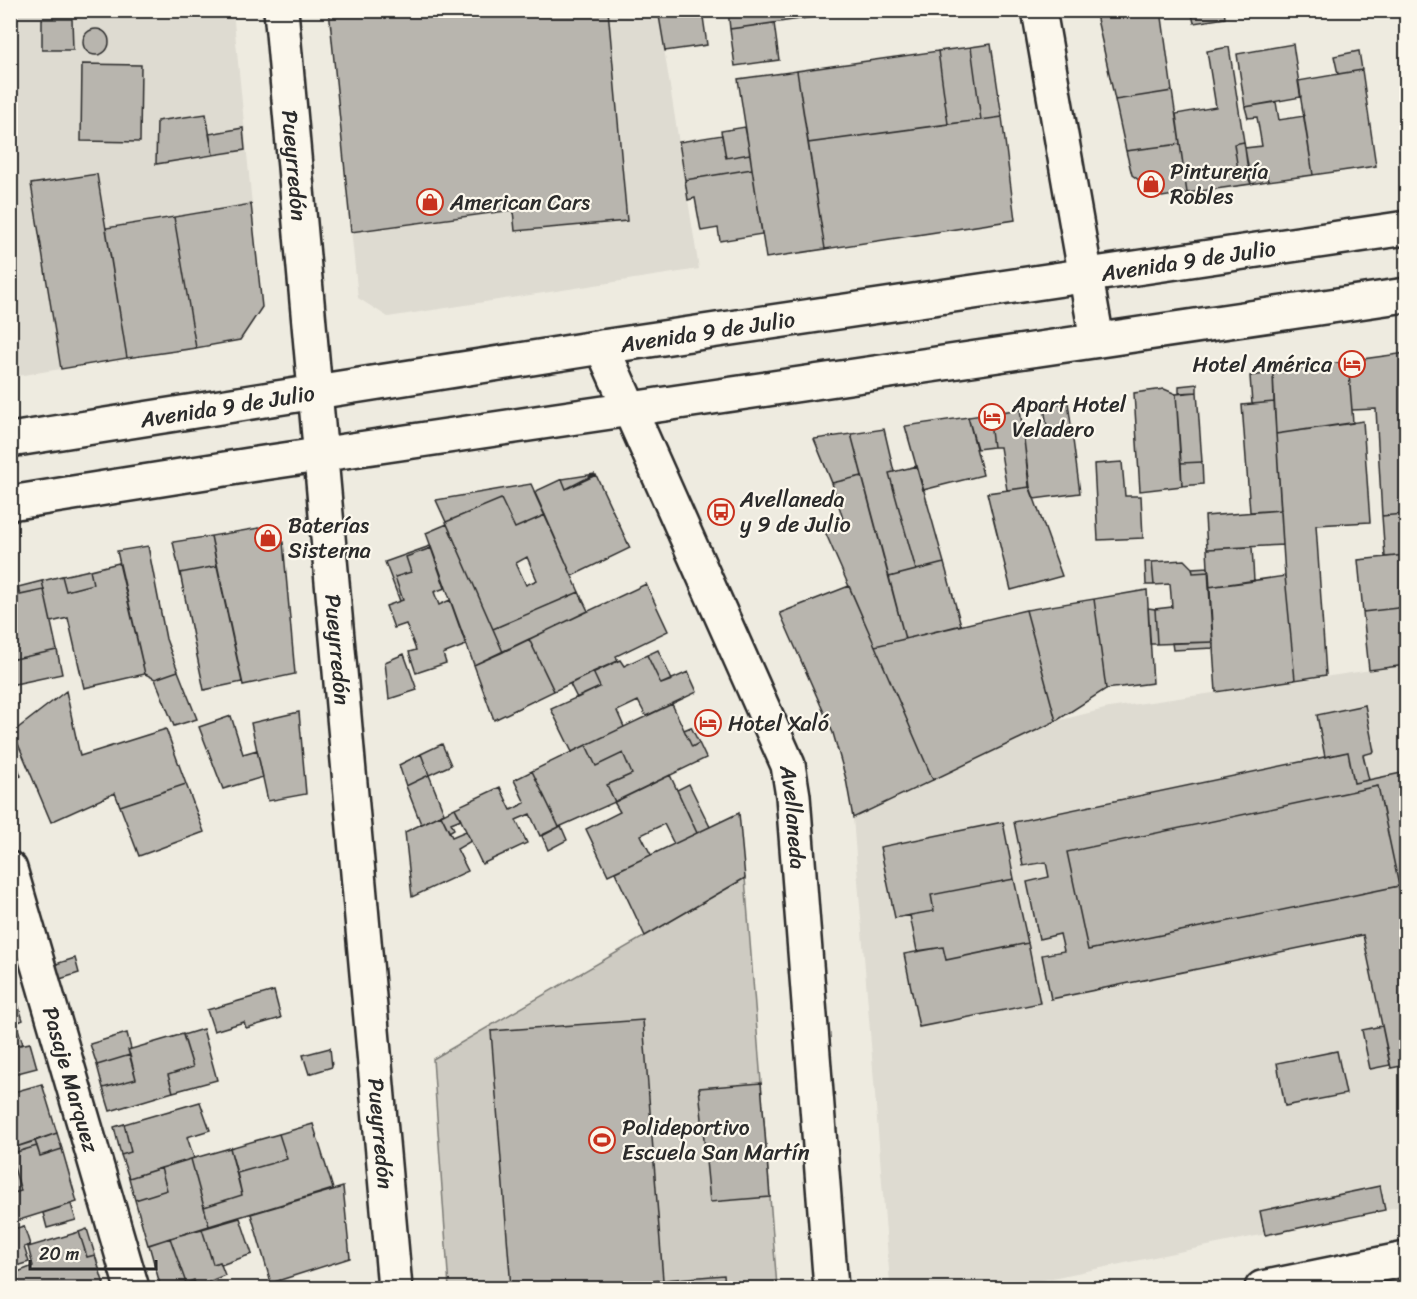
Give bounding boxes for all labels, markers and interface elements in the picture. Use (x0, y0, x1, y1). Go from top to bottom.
street label: Pueyrredón (270, 108, 319, 223)
place label: Pinturería Robles (1170, 152, 1268, 216)
shop icon: Pinturería Robles (1136, 169, 1166, 199)
place label: American Cars (449, 183, 590, 222)
shop icon: American Cars (415, 187, 445, 217)
street label: Avenida 9 de Julio (1098, 229, 1278, 293)
street label: Avenida 9 de Julio (617, 300, 798, 364)
place label: Hotel América (1193, 345, 1333, 384)
hotel icon: Hotel América (1337, 349, 1367, 379)
street label: Avenida 9 de Julio (137, 373, 317, 439)
place label: Apart Hotel Veladero (1011, 385, 1127, 449)
hotel icon: Apart Hotel Veladero (977, 402, 1007, 432)
place label: Avellaneda y 9 de Julio (739, 480, 851, 544)
bus stop icon: Avellaneda y 9 de Julio (706, 497, 736, 527)
place label: Baterías Sisterna (288, 506, 371, 570)
shop icon: Baterías Sisterna (253, 523, 283, 553)
street label: Pueyrredón (313, 592, 362, 707)
place label: Hotel Xaló (728, 704, 830, 743)
hotel icon: Hotel Xaló (693, 708, 723, 738)
street label: Avellaneda (768, 761, 818, 871)
street label: Pasaje Marquez (31, 1002, 111, 1158)
street label: Pueyrredón (356, 1076, 405, 1191)
place label: Polideportivo Escuela San Martín (622, 1108, 810, 1172)
sports icon: Polideportivo Escuela San Martín (587, 1125, 617, 1155)
scale bar (30, 1233, 156, 1271)
text: 20 m (39, 1238, 79, 1270)

